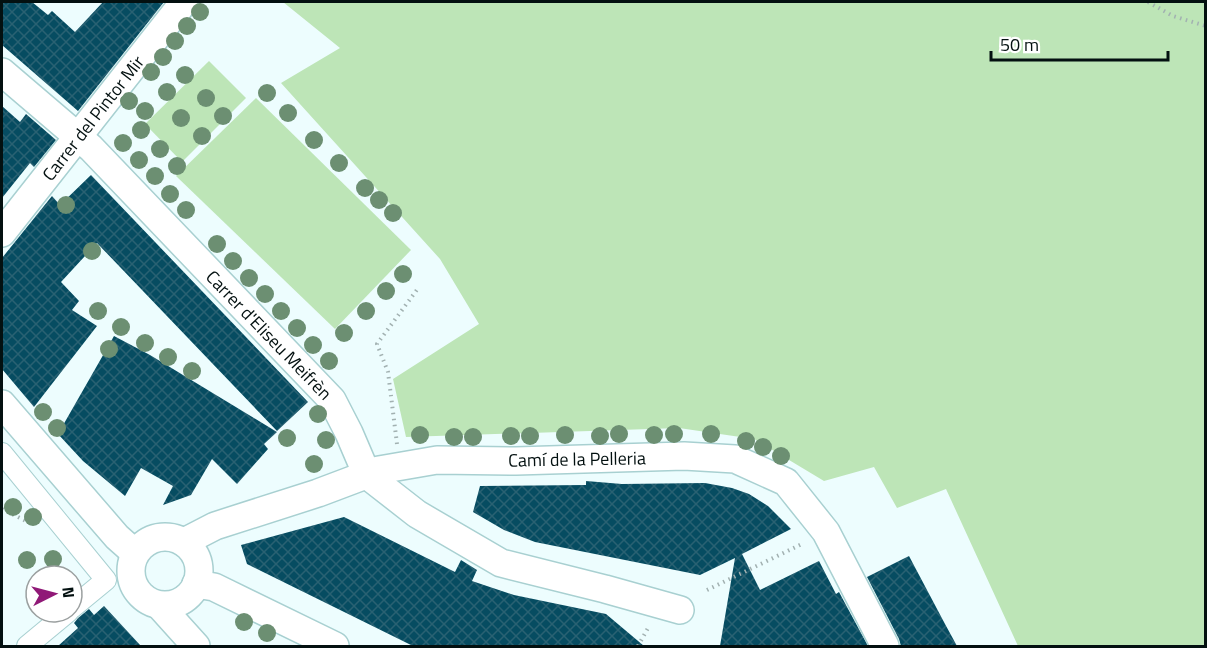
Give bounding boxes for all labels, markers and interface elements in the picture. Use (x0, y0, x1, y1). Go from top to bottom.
scale bar (991, 24, 1168, 62)
text: 50 m (1000, 31, 1039, 58)
street label: Carrer del Pintor Mir (35, 50, 151, 186)
street label: Carrer d'Eliseu Meifrèn (200, 264, 338, 406)
street label: Camí de la Pelleria (508, 444, 646, 474)
north arrow (24, 564, 84, 624)
text: N (56, 586, 81, 599)

